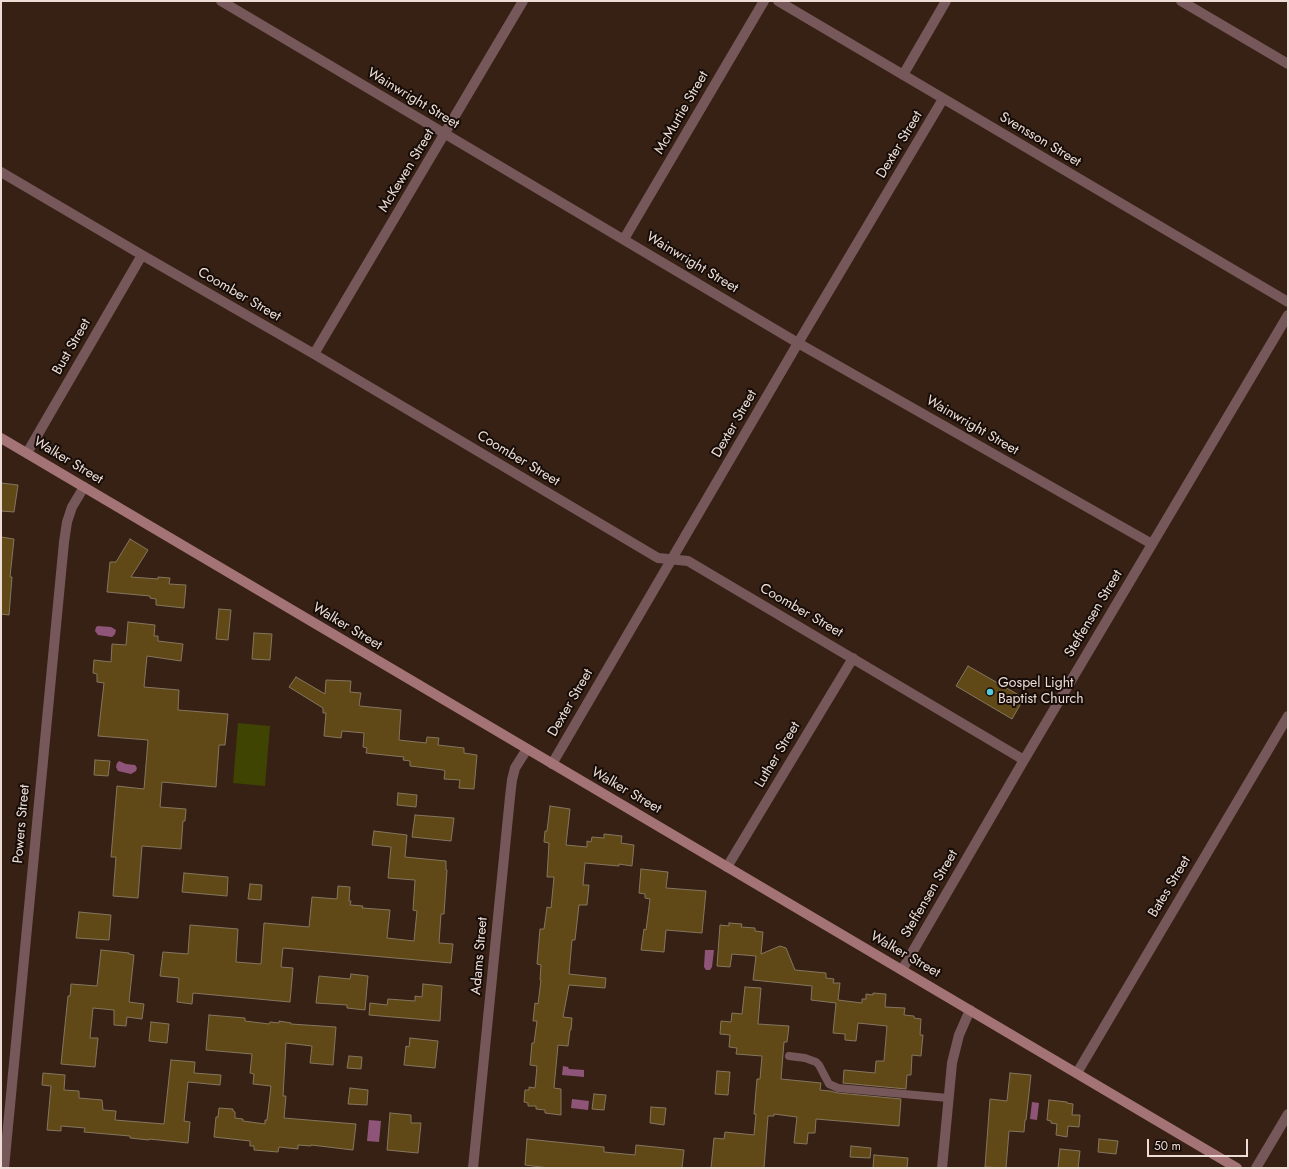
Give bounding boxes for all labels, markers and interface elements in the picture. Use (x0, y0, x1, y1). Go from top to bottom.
street label: Wainwright Street (364, 65, 462, 133)
street label: McMurtie Street (651, 68, 713, 158)
street label: Dexter Street (873, 108, 927, 182)
street label: Svensson Street (996, 109, 1084, 171)
street label: McKewen Street (376, 126, 438, 216)
street label: Wainwright Street (643, 229, 741, 297)
street label: Coomber Street (194, 264, 284, 326)
street label: Bust Street (49, 316, 95, 378)
street label: Dexter Street (709, 387, 761, 461)
street label: Wainwright Street (923, 393, 1021, 459)
street label: Coomber Street (474, 428, 562, 490)
street label: Walker Street (30, 434, 106, 488)
street label: Steffensen Street (1061, 567, 1127, 661)
street label: Coomber Street (756, 580, 846, 642)
street label: Walker Street (309, 600, 385, 654)
street label: Dexter Street (545, 666, 597, 740)
place label: Gospel Light Baptist Church (998, 676, 1084, 708)
marker: Gospel Light Baptist Church (985, 687, 995, 697)
street label: Luther Street (752, 719, 804, 791)
street label: Walker Street (588, 764, 664, 818)
street label: Powers Street (10, 784, 34, 864)
street label: Steffensen Street (898, 847, 962, 941)
street label: Bates Street (1145, 853, 1195, 921)
street label: Adams Street (468, 916, 492, 996)
street label: Walker Street (867, 928, 943, 982)
scale bar (1149, 1131, 1250, 1157)
text: 50 m (1154, 1137, 1181, 1155)

